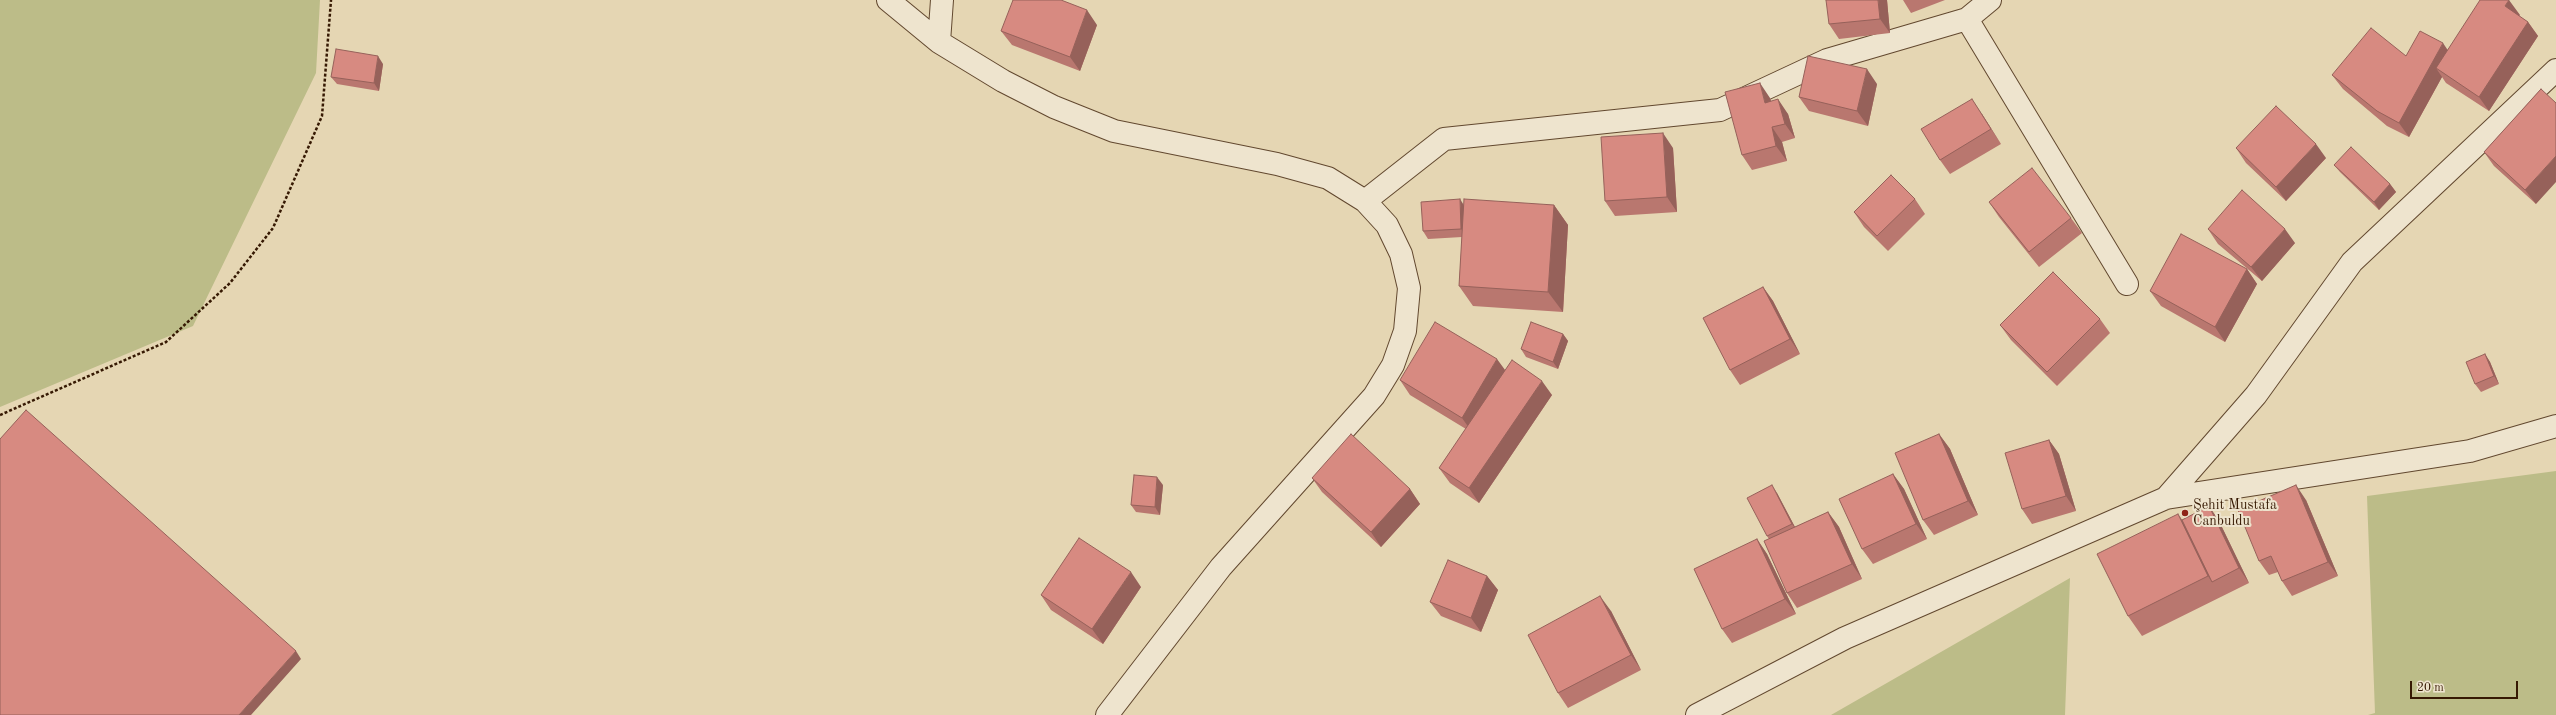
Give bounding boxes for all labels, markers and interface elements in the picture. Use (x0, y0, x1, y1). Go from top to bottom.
place label: Şehit Mustafa Canbuldu (2193, 497, 2277, 530)
marker: Şehit Mustafa Canbuldu (2180, 508, 2190, 518)
scale bar (2412, 673, 2520, 699)
text: 20 m (2417, 682, 2444, 694)

